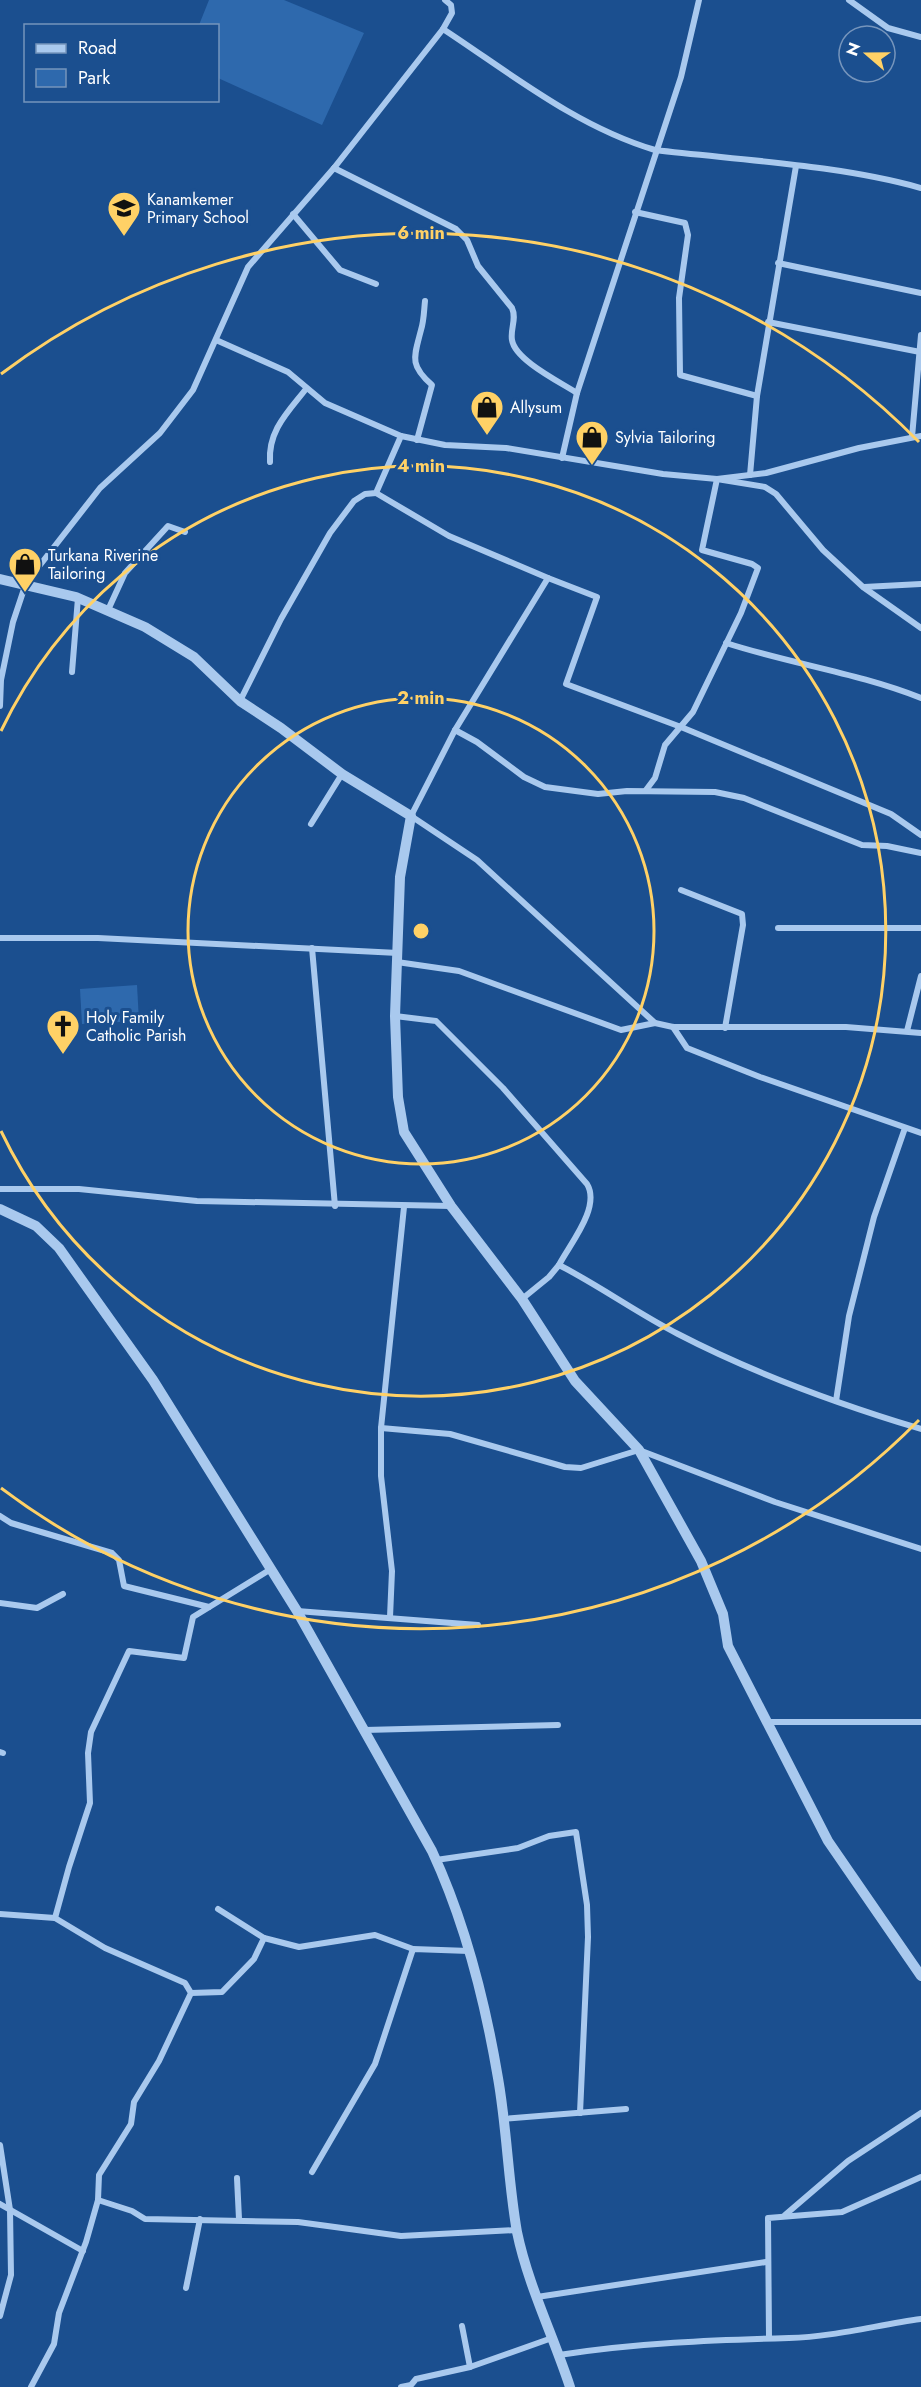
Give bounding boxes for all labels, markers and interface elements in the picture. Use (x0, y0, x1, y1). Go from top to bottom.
legend (24, 24, 219, 102)
north arrow (837, 24, 897, 84)
text: Road (78, 35, 117, 61)
text: N (840, 39, 866, 59)
text: Park (78, 65, 110, 91)
place label: Kanamkemer Primary School (147, 188, 249, 229)
school or university icon: Kanamkemer Primary School (106, 190, 142, 237)
text: 6 min (397, 220, 445, 246)
shop icon: Allysum (469, 389, 505, 436)
place label: Allysum (510, 396, 562, 419)
shop icon: Sylvia Tailoring (574, 419, 610, 466)
place label: Sylvia Tailoring (615, 426, 715, 449)
text: 4 min (397, 453, 445, 479)
place label: Turkana Riverine Tailoring (48, 544, 158, 585)
shop icon: Turkana Riverine Tailoring (7, 546, 43, 593)
text: 2 min (397, 685, 445, 711)
centre of rings (411, 921, 431, 941)
place label: Holy Family Catholic Parish (86, 1006, 186, 1047)
church icon: Holy Family Catholic Parish (45, 1008, 81, 1055)

